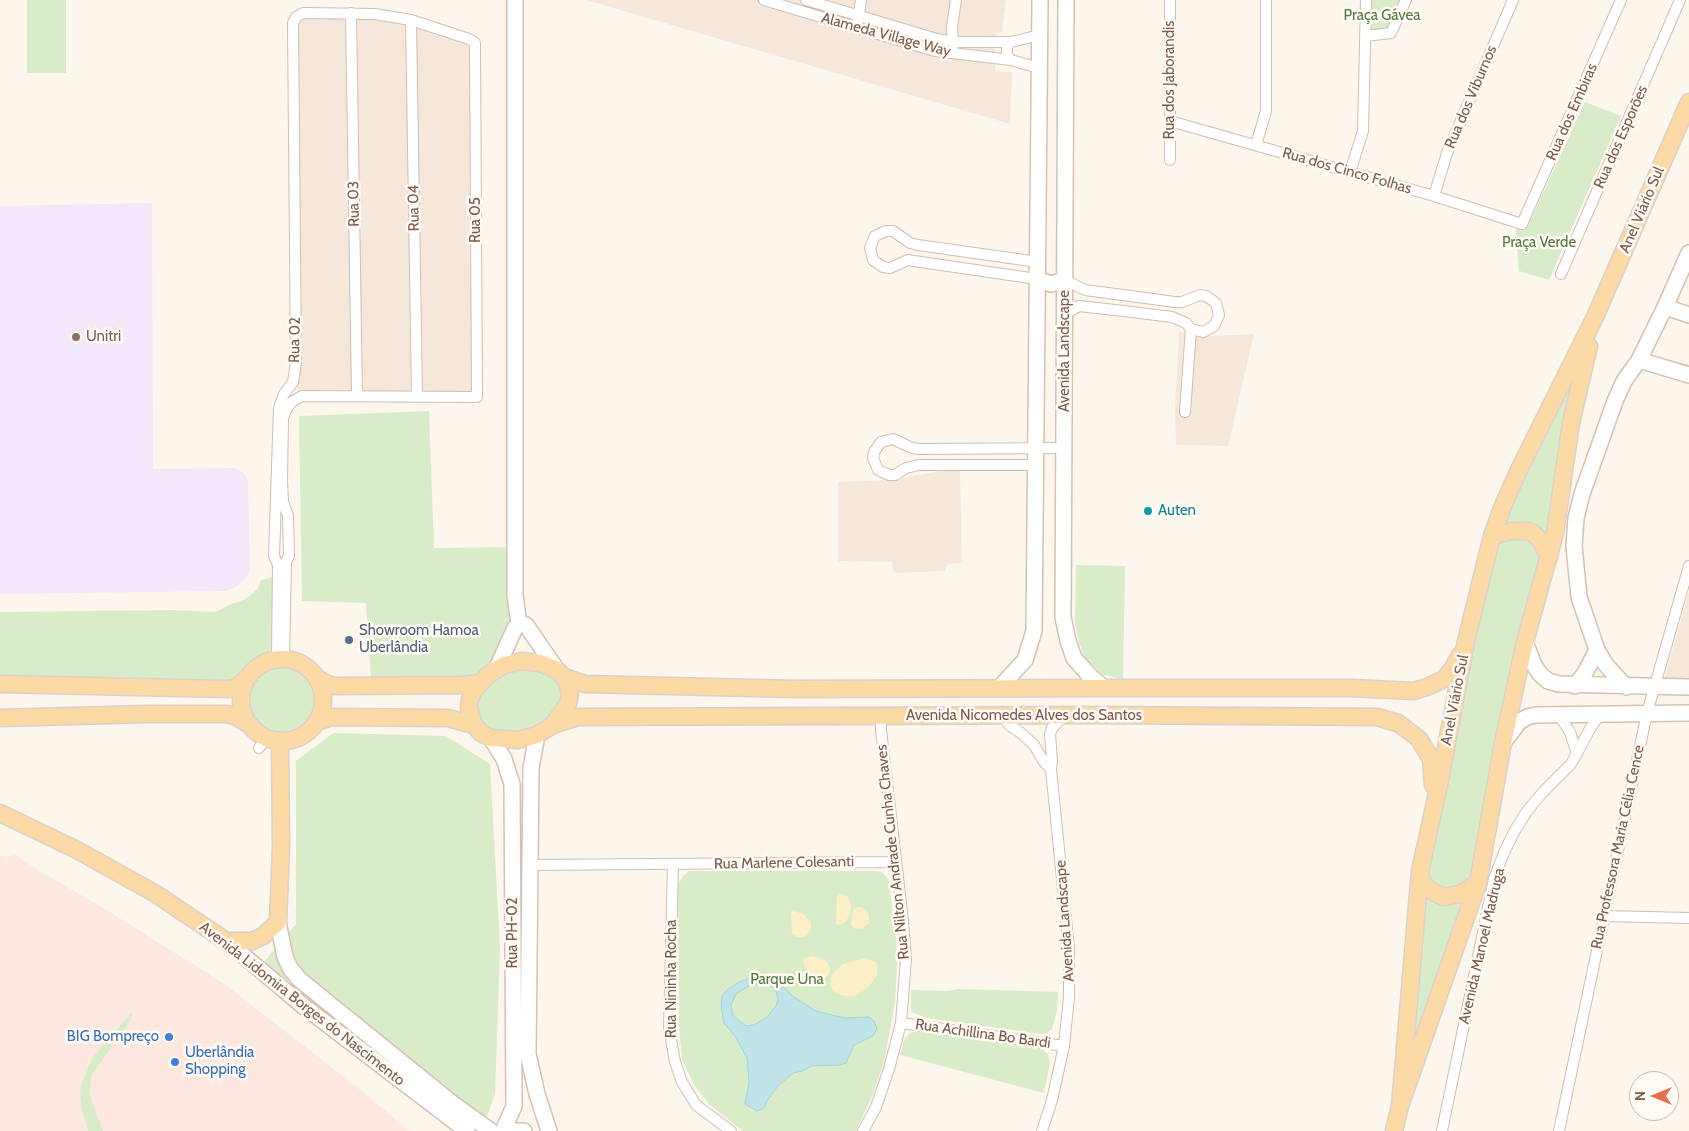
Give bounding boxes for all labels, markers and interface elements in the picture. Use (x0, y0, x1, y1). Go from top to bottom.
park label: Praça Gávea (1344, 7, 1420, 25)
street label: Alameda Village Way (819, 9, 953, 61)
street label: Rua dos Jaborandis (1161, 21, 1179, 139)
street label: Rua dos Viburnos (1441, 43, 1501, 151)
street label: Rua dos Embiras (1543, 61, 1601, 163)
street label: Rua dos Esporões (1590, 83, 1652, 191)
street label: Rua dos Cinco Folhas (1280, 144, 1414, 198)
street label: Anel Viário Sul (1616, 164, 1668, 256)
street label: Rua 03 (345, 181, 363, 227)
street label: Rua 04 (405, 185, 423, 231)
street label: Rua 05 (467, 197, 485, 243)
park label: Praça Verde (1502, 234, 1576, 252)
street label: Avenida Landscape (1056, 290, 1074, 412)
street label: Rua 02 (286, 317, 304, 363)
place label: Unitri (86, 328, 121, 346)
marker: Unitri (70, 331, 82, 343)
place label: Auten (1158, 502, 1196, 520)
marker: Auten (1142, 505, 1154, 517)
place label: Showroom Hamoa Uberlândia (359, 622, 479, 657)
marker: Showroom Hamoa Uberlândia (343, 634, 355, 646)
street label: Anel Viário Sul (1437, 653, 1473, 747)
street label: Avenida Nicomedes Alves dos Santos (906, 707, 1142, 725)
street label: Rua Professora Maria Célia Cence (1588, 743, 1648, 951)
street label: Rua Nilton Andrade Cunha Chaves (873, 744, 913, 960)
street label: Rua Marlene Colesanti (714, 853, 854, 873)
street label: Avenida Landscape (1052, 860, 1078, 982)
street label: Avenida Manoel Madruga (1455, 866, 1509, 1026)
street label: Rua PH-02 (504, 897, 522, 969)
street label: Avenida Lidomira Borges do Nascimento (196, 918, 408, 1090)
street label: Rua Nininha Rocha (663, 920, 681, 1038)
park label: Parque Una (750, 971, 824, 989)
street label: Rua Achillina Bo Bardi (914, 1016, 1052, 1052)
place label: BIG Bompreço (67, 1028, 159, 1046)
marker: BIG Bompreço (163, 1031, 175, 1043)
place label: Uberlândia Shopping (185, 1044, 254, 1079)
marker: Uberlândia Shopping (169, 1056, 181, 1068)
north arrow (1629, 1071, 1679, 1121)
text: N (1631, 1091, 1649, 1101)

